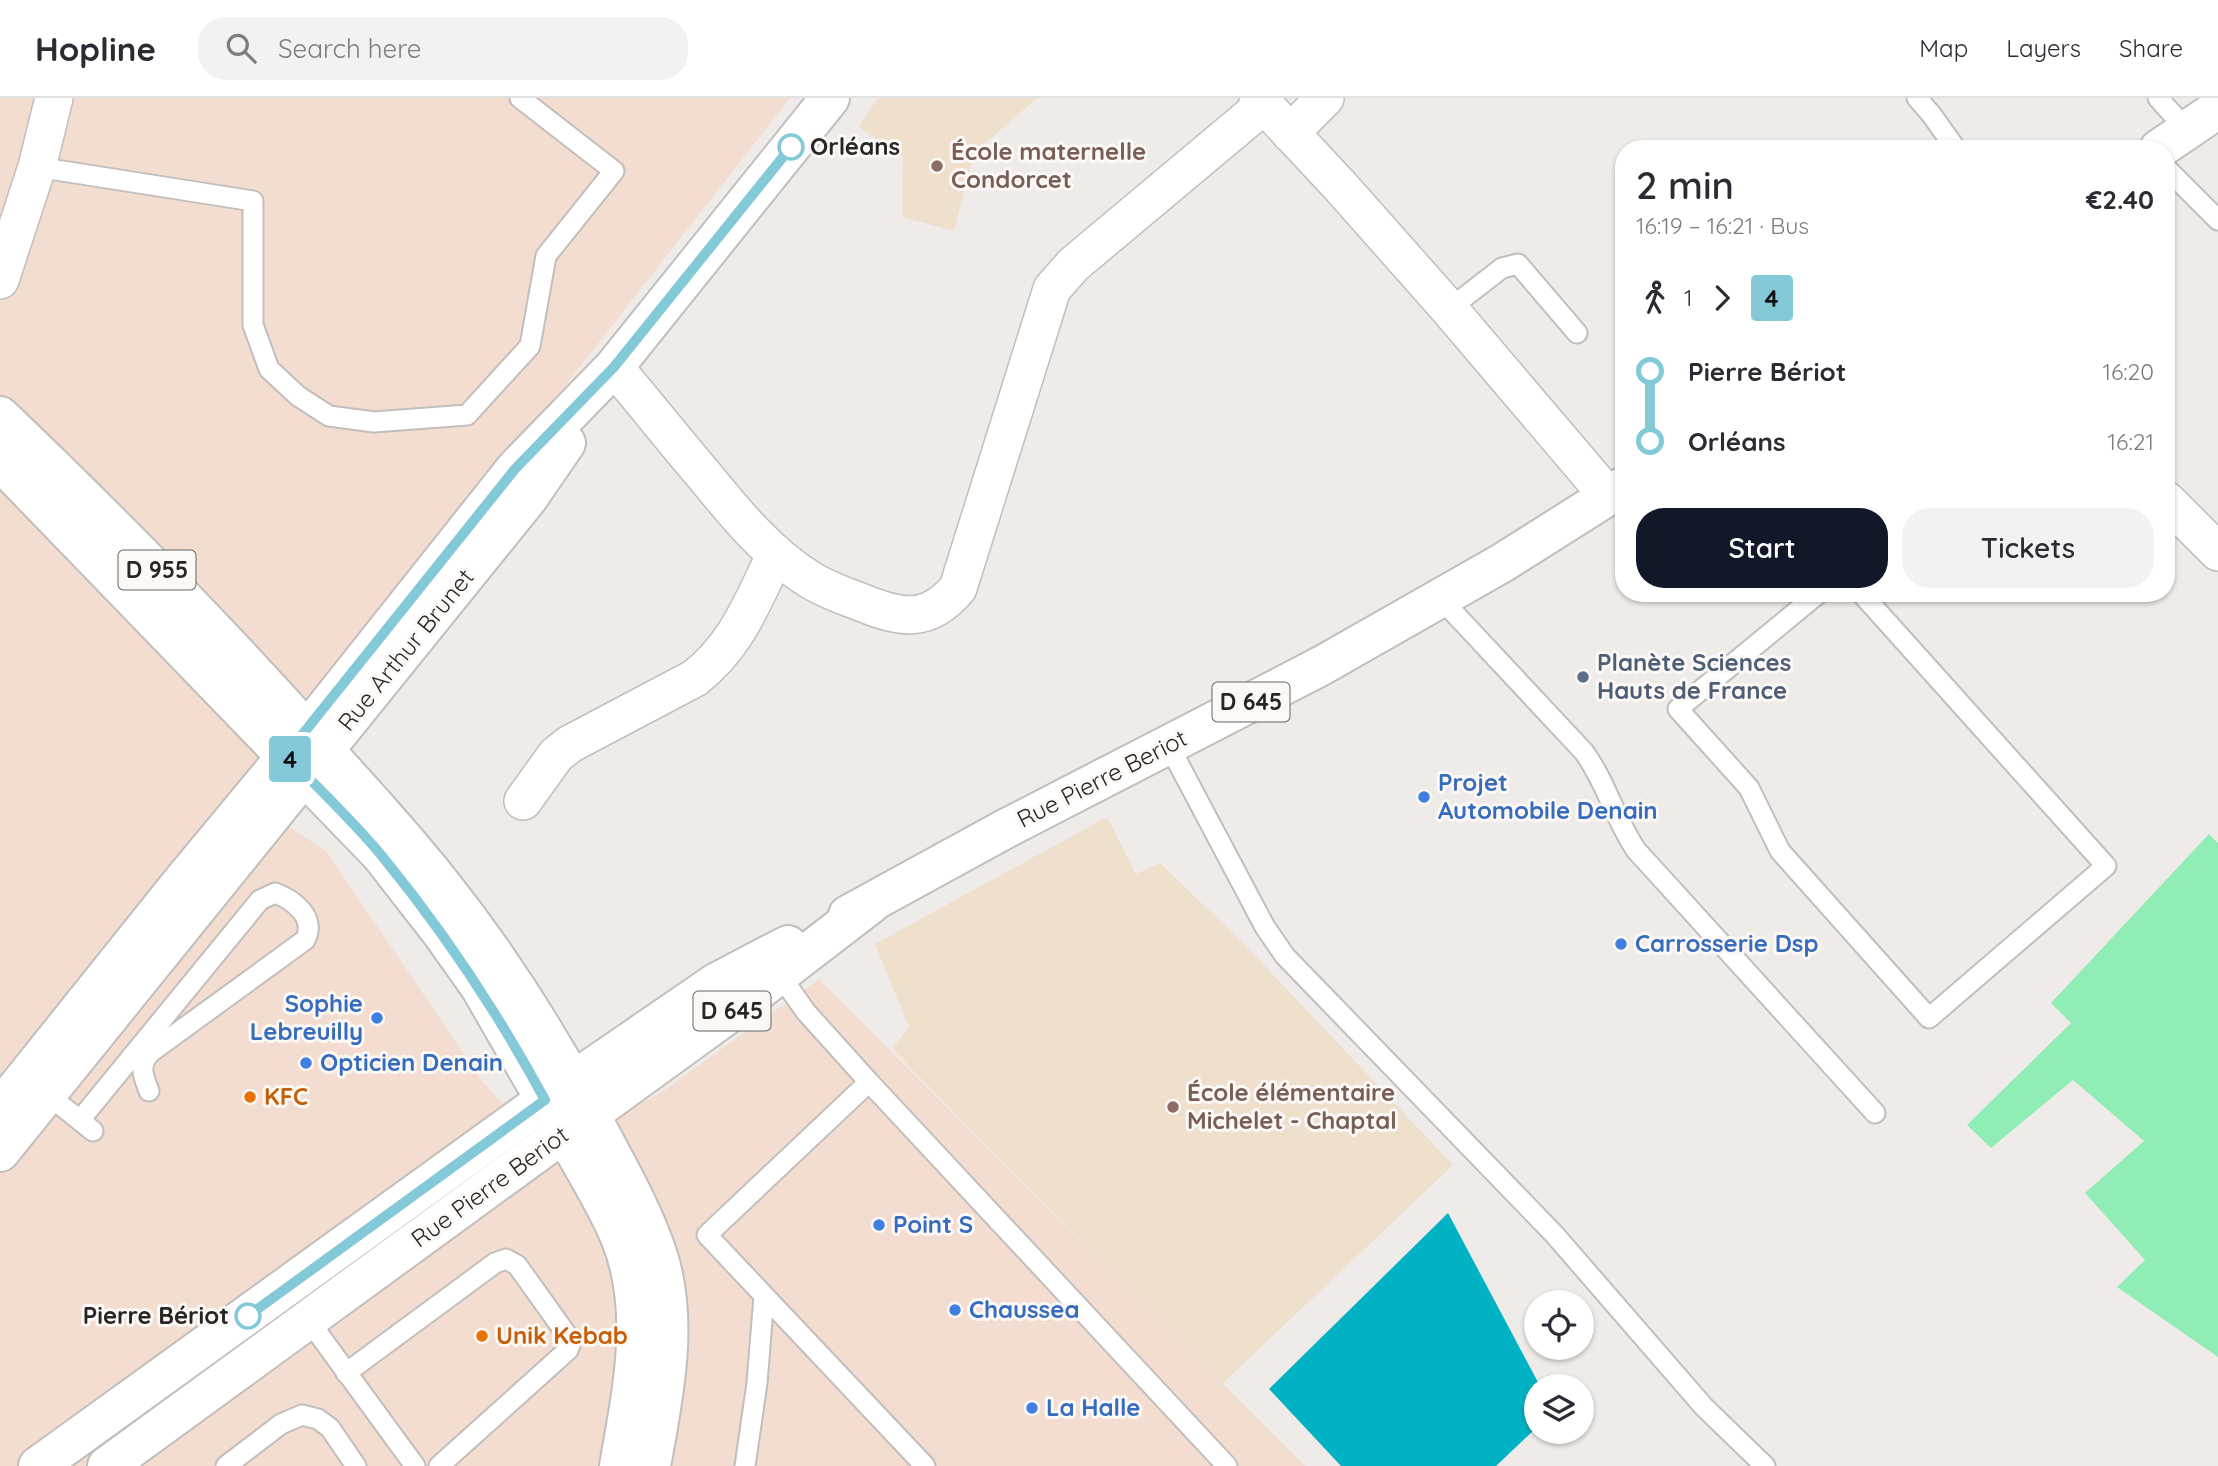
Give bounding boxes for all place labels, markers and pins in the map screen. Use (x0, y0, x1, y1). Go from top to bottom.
place label: Orléans (810, 131, 900, 161)
marker: Orléans (778, 134, 804, 160)
place label: École maternelle Condorcet (951, 136, 1146, 194)
marker: École maternelle Condorcet (929, 158, 945, 174)
place label: Planète Sciences Hauts de France (1597, 647, 1791, 705)
marker: Planète Sciences Hauts de France (1575, 669, 1591, 685)
place label: Projet Automobile Denain (1438, 767, 1658, 825)
marker: Projet Automobile Denain (1416, 789, 1432, 805)
place label: Carrosserie Dsp (1635, 928, 1818, 958)
marker: Carrosserie Dsp (1613, 936, 1629, 952)
place label: Sophie Lebreuilly (250, 988, 363, 1046)
marker: Sophie Lebreuilly (369, 1010, 385, 1026)
place label: Opticien Denain (320, 1047, 503, 1077)
marker: Opticien Denain (298, 1055, 314, 1071)
place label: École élémentaire Michelet - Chaptal (1187, 1077, 1397, 1135)
place label: KFC (264, 1081, 308, 1111)
marker: KFC (242, 1089, 258, 1105)
marker: École élémentaire Michelet - Chaptal (1165, 1099, 1181, 1115)
place label: Point S (893, 1209, 973, 1239)
marker: Point S (871, 1217, 887, 1233)
place label: Chaussea (969, 1294, 1080, 1324)
place label: Pierre Bériot (83, 1300, 229, 1330)
marker: Chaussea (947, 1302, 963, 1318)
marker: Pierre Bériot (235, 1303, 261, 1329)
place label: Unik Kebab (496, 1320, 628, 1350)
marker: Unik Kebab (474, 1328, 490, 1344)
place label: La Halle (1046, 1392, 1141, 1422)
marker: La Halle (1024, 1400, 1040, 1416)

